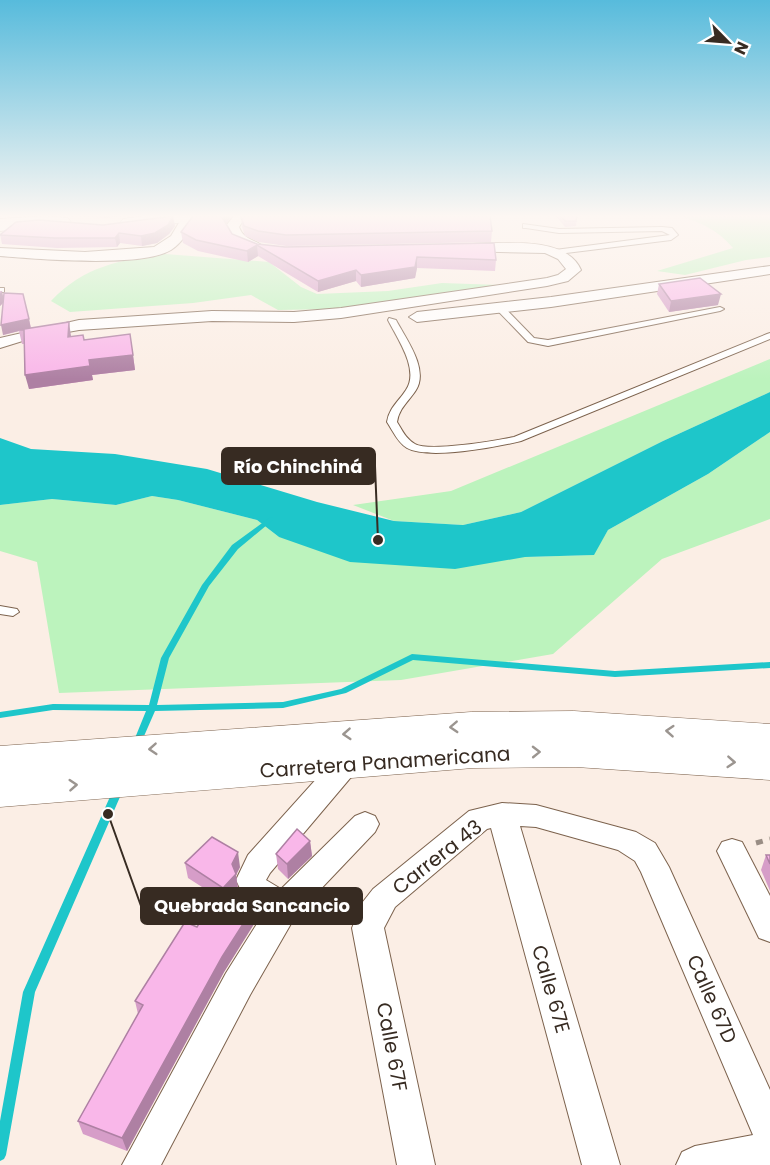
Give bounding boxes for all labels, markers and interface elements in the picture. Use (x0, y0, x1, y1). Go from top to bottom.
north arrow (698, 12, 758, 72)
text: N (728, 38, 754, 58)
callout: Río Chinchiná (222, 448, 375, 484)
text: Río Chinchiná (234, 454, 362, 479)
one-way arrow (449, 720, 458, 733)
one-way arrow (665, 725, 674, 738)
one-way arrow (343, 727, 352, 740)
street label: Carretera Panamericana (259, 739, 511, 785)
one-way arrow (148, 742, 157, 755)
one-way arrow (531, 746, 540, 758)
one-way arrow (726, 756, 735, 769)
one-way arrow (69, 778, 78, 791)
street label: Carrera 43 (386, 813, 488, 901)
callout: Quebrada Sancancio (141, 888, 362, 924)
text: Quebrada Sancancio (154, 893, 350, 918)
street label: Calle 67E (525, 942, 577, 1036)
street label: Calle 67D (680, 950, 744, 1048)
street label: Calle 67F (370, 1000, 414, 1094)

